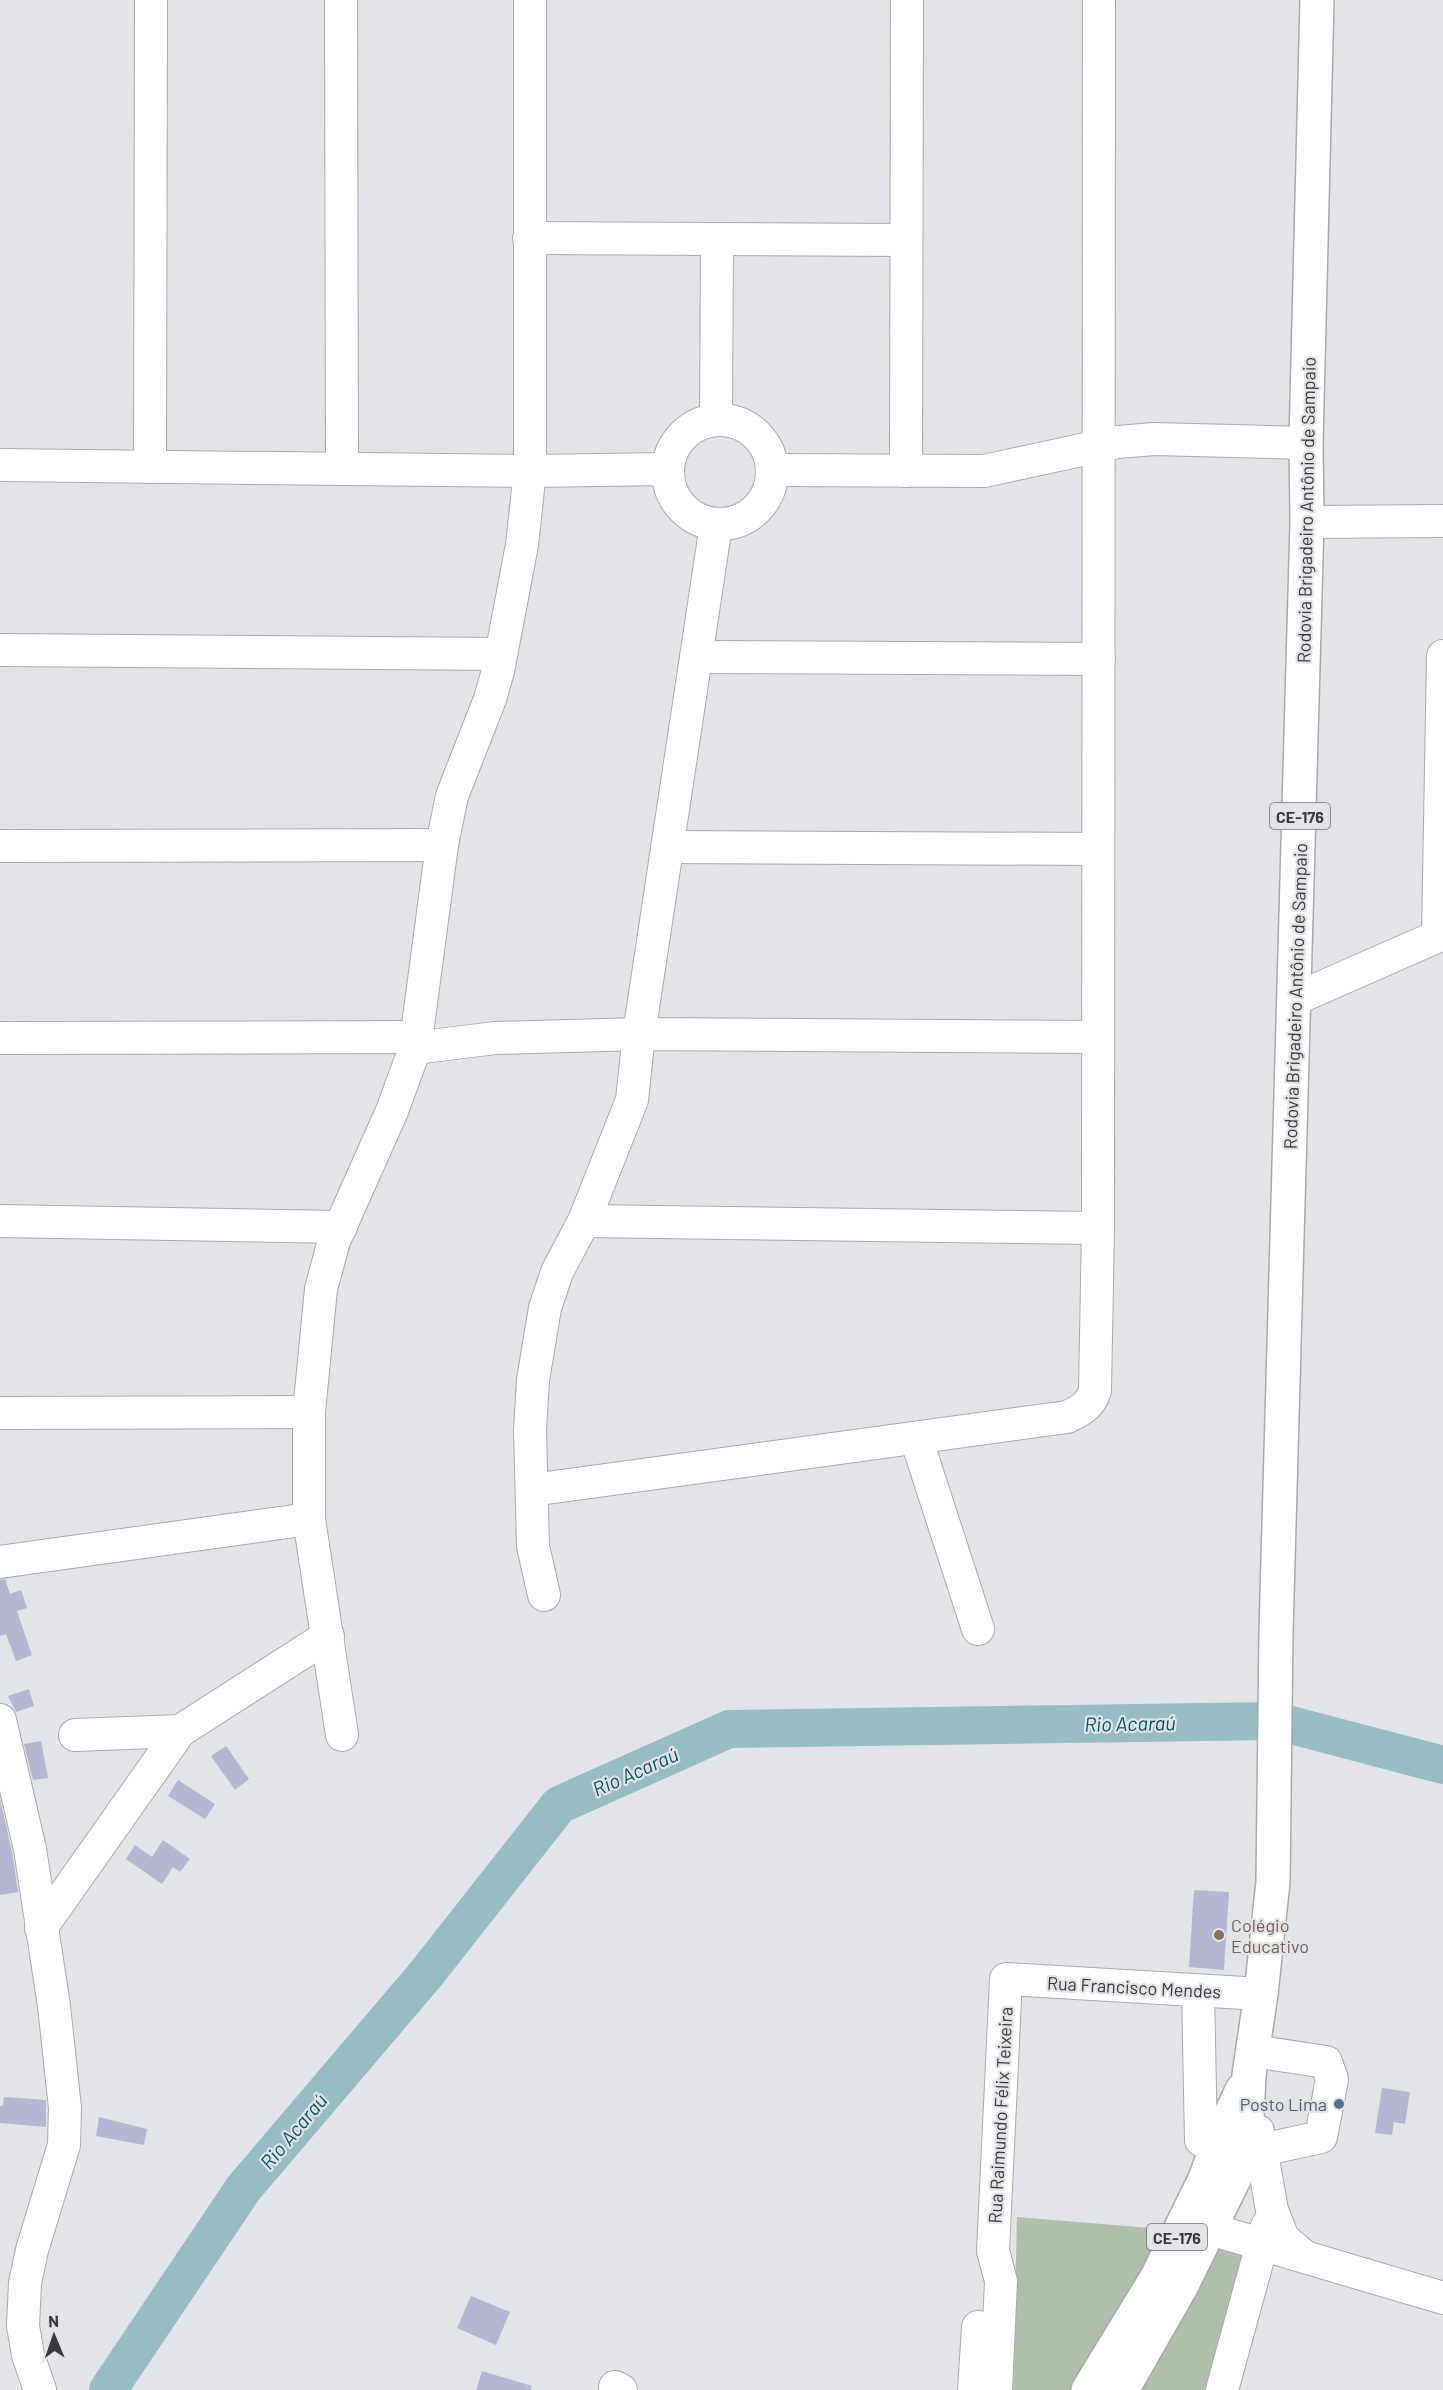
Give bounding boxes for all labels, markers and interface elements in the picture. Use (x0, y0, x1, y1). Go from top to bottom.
street label: Rodovia Brigadeiro Antônio de Sampaio (1292, 357, 1320, 663)
road number: CE-176 (1270, 803, 1330, 829)
street label: Rodovia Brigadeiro Antônio de Sampaio (1279, 842, 1311, 1150)
water label: Rio Acaraú (1084, 1710, 1176, 1736)
water label: Rio Acaraú (588, 1741, 682, 1801)
place label: Colégio Educativo (1231, 1914, 1309, 1957)
marker: Colégio Educativo (1212, 1928, 1226, 1942)
street label: Rua Francisco Mendes (1047, 1971, 1221, 2003)
street label: Rua Raimundo Félix Teixeira (983, 2006, 1017, 2224)
water label: Rio Acaraú (254, 2088, 332, 2174)
place label: Posto Lima (1240, 2093, 1327, 2115)
marker: Posto Lima (1332, 2097, 1346, 2111)
road number: CE-176 (1147, 2224, 1207, 2250)
north arrow (24, 2306, 84, 2366)
text: N (48, 2311, 59, 2330)

